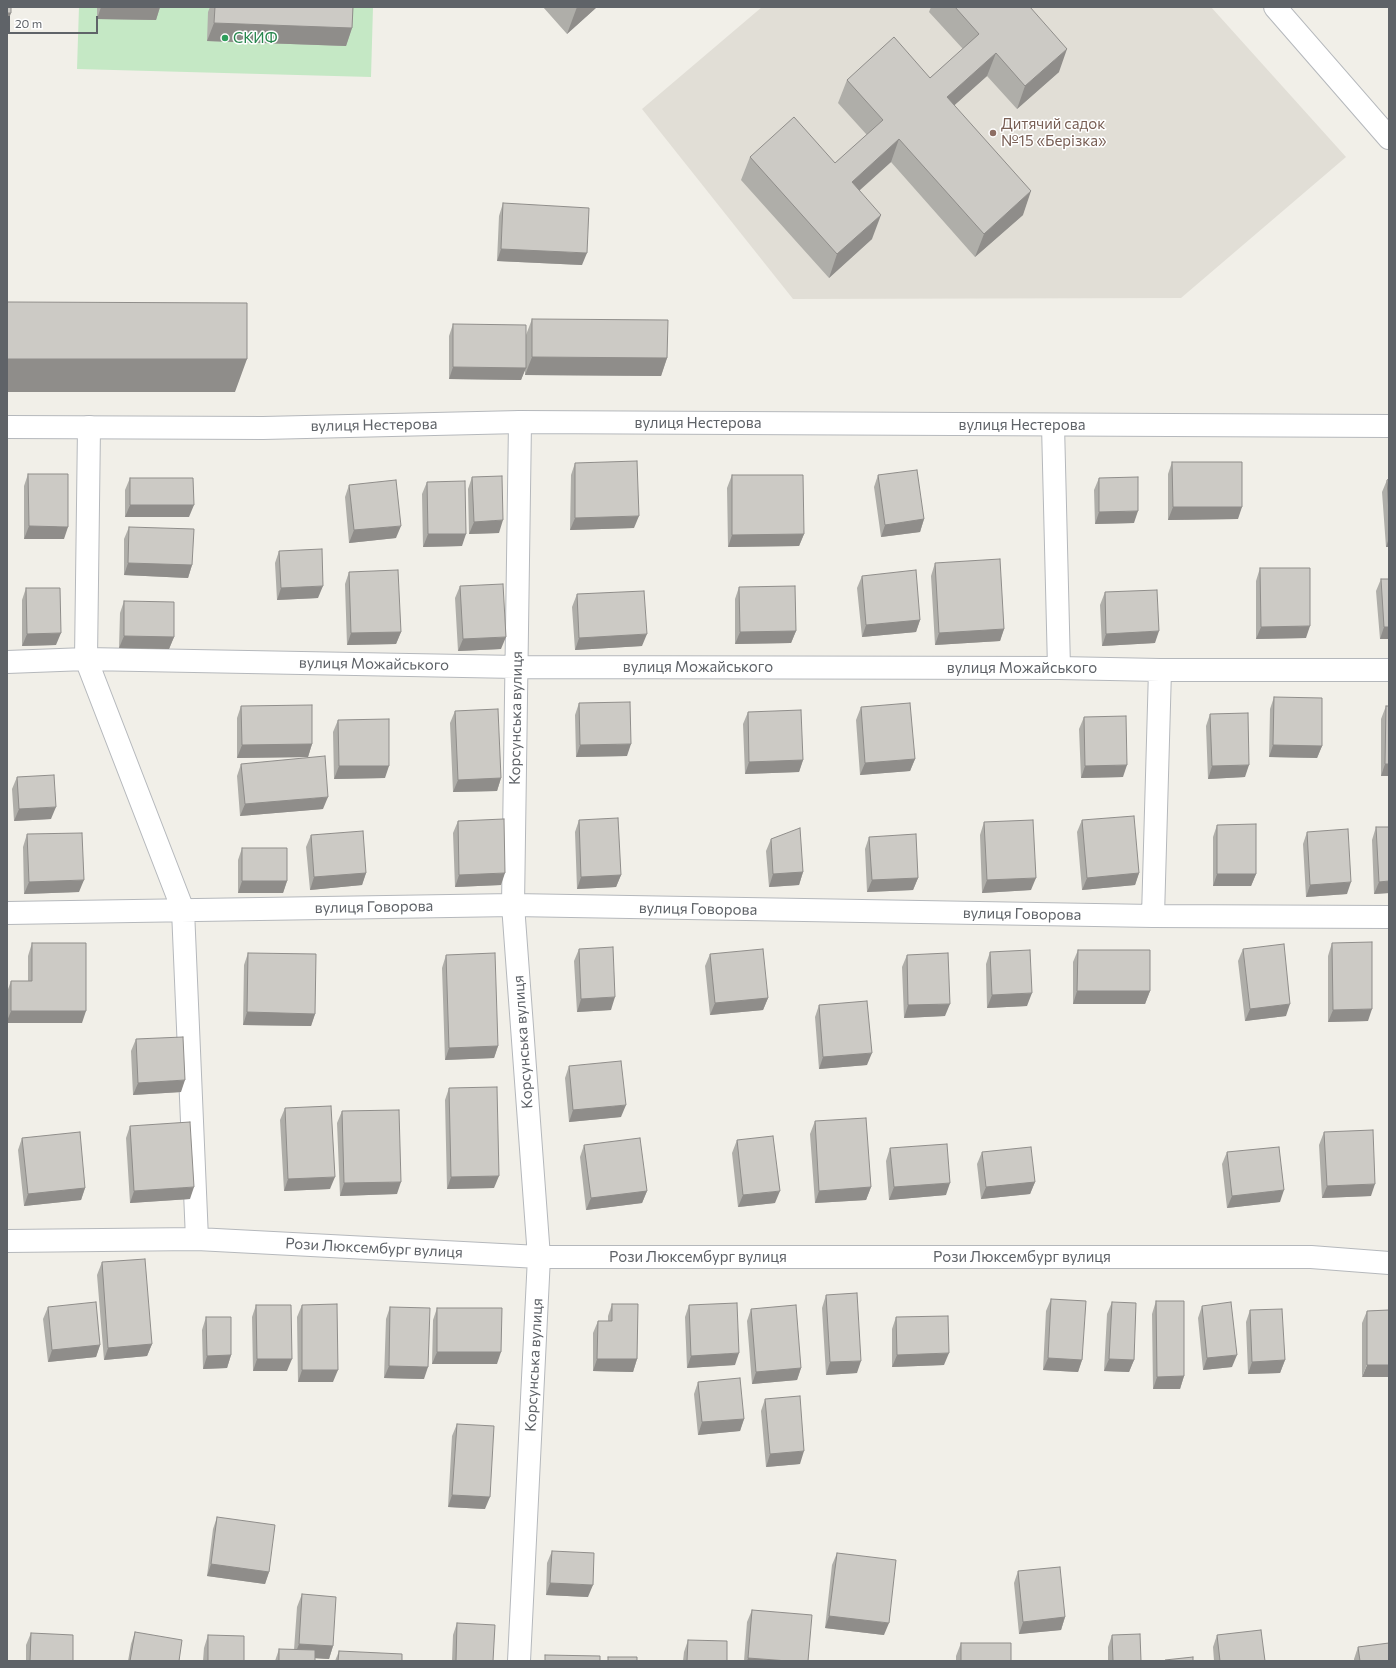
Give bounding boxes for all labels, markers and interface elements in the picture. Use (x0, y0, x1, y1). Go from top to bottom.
scale bar (10, 8, 100, 34)
text: 20 m (15, 16, 42, 30)
place label: СКИФ (233, 29, 277, 47)
marker: СКИФ (220, 33, 230, 43)
place label: Дитячий садок №15 «Берізка» (1001, 115, 1107, 150)
marker: Дитячий садок №15 «Берізка» (988, 128, 998, 138)
street label: вулиця Нестерова (635, 414, 761, 432)
street label: вулиця Нестерова (310, 415, 438, 435)
street label: вулиця Нестерова (959, 416, 1085, 434)
street label: Корсунська вулиця (506, 651, 526, 785)
street label: вулиця Можайського (299, 654, 449, 674)
street label: вулиця Можайського (623, 658, 773, 676)
street label: вулиця Можайського (947, 659, 1097, 677)
street label: вулиця Говорова (315, 897, 433, 917)
street label: вулиця Говорова (639, 899, 757, 919)
street label: вулиця Говорова (963, 904, 1081, 924)
street label: Корсунська вулиця (509, 975, 537, 1109)
street label: Рози Люксембург вулиця (285, 1234, 463, 1262)
street label: Рози Люксембург вулиця (609, 1248, 787, 1266)
street label: Рози Люксембург вулиця (933, 1248, 1111, 1266)
street label: Корсунська вулиця (522, 1298, 546, 1432)

